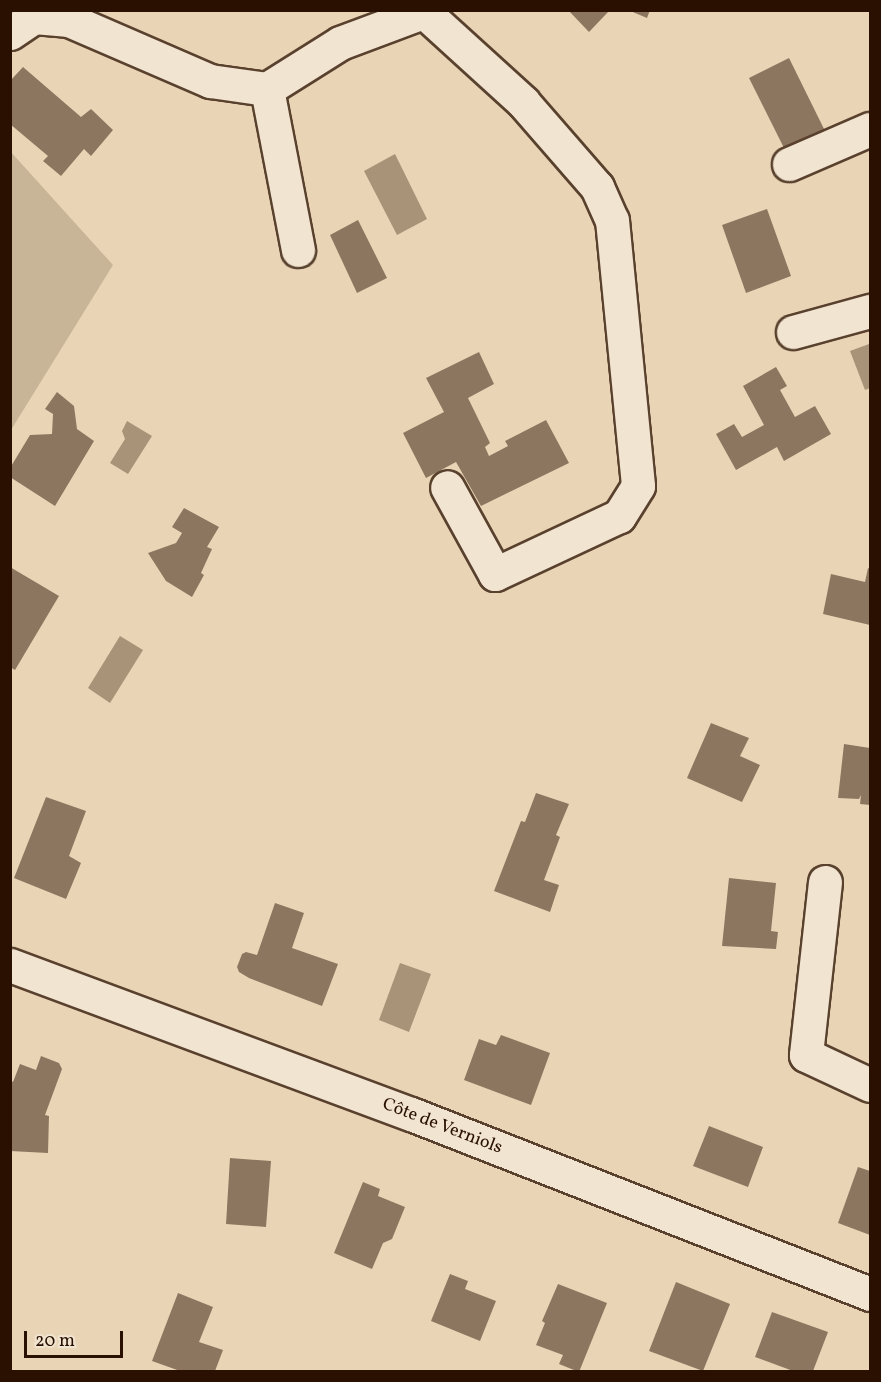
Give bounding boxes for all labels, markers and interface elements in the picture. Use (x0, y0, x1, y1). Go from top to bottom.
street label: Côte de Verniols (379, 1094, 505, 1160)
scale bar (27, 1319, 126, 1357)
text: 20 m (35, 1329, 75, 1354)

